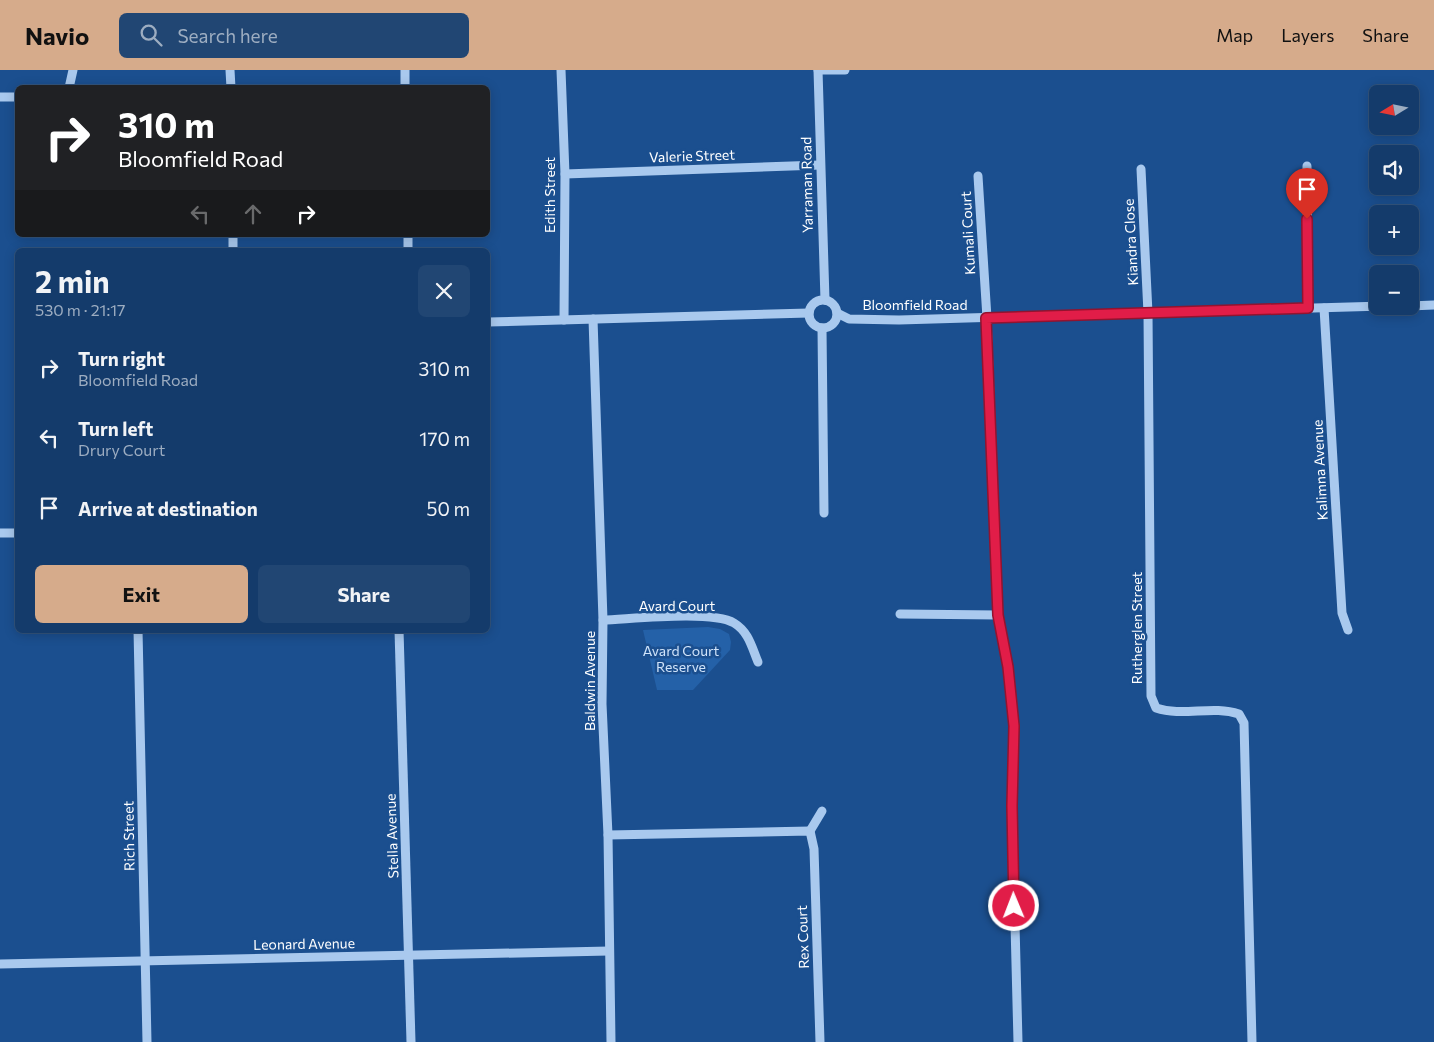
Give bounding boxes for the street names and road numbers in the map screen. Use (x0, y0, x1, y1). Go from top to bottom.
street label: Yarraman Road (797, 137, 816, 233)
street label: Valerie Street (649, 145, 735, 165)
street label: Edith Street (541, 157, 558, 233)
street label: Kumali Court (957, 191, 978, 275)
street label: Kiandra Close (1120, 198, 1141, 286)
street label: Bloomfield Road (862, 296, 968, 313)
street label: Kalimna Avenue (1308, 419, 1331, 521)
street label: Rutherglen Street (1128, 571, 1145, 684)
street label: Avard Court (639, 597, 716, 614)
street label: Baldwin Avenue (581, 631, 598, 731)
street label: Stella Avenue (382, 793, 401, 879)
street label: Rich Street (119, 801, 138, 871)
street label: Rex Court (793, 905, 812, 969)
street label: Leonard Avenue (253, 934, 355, 953)

